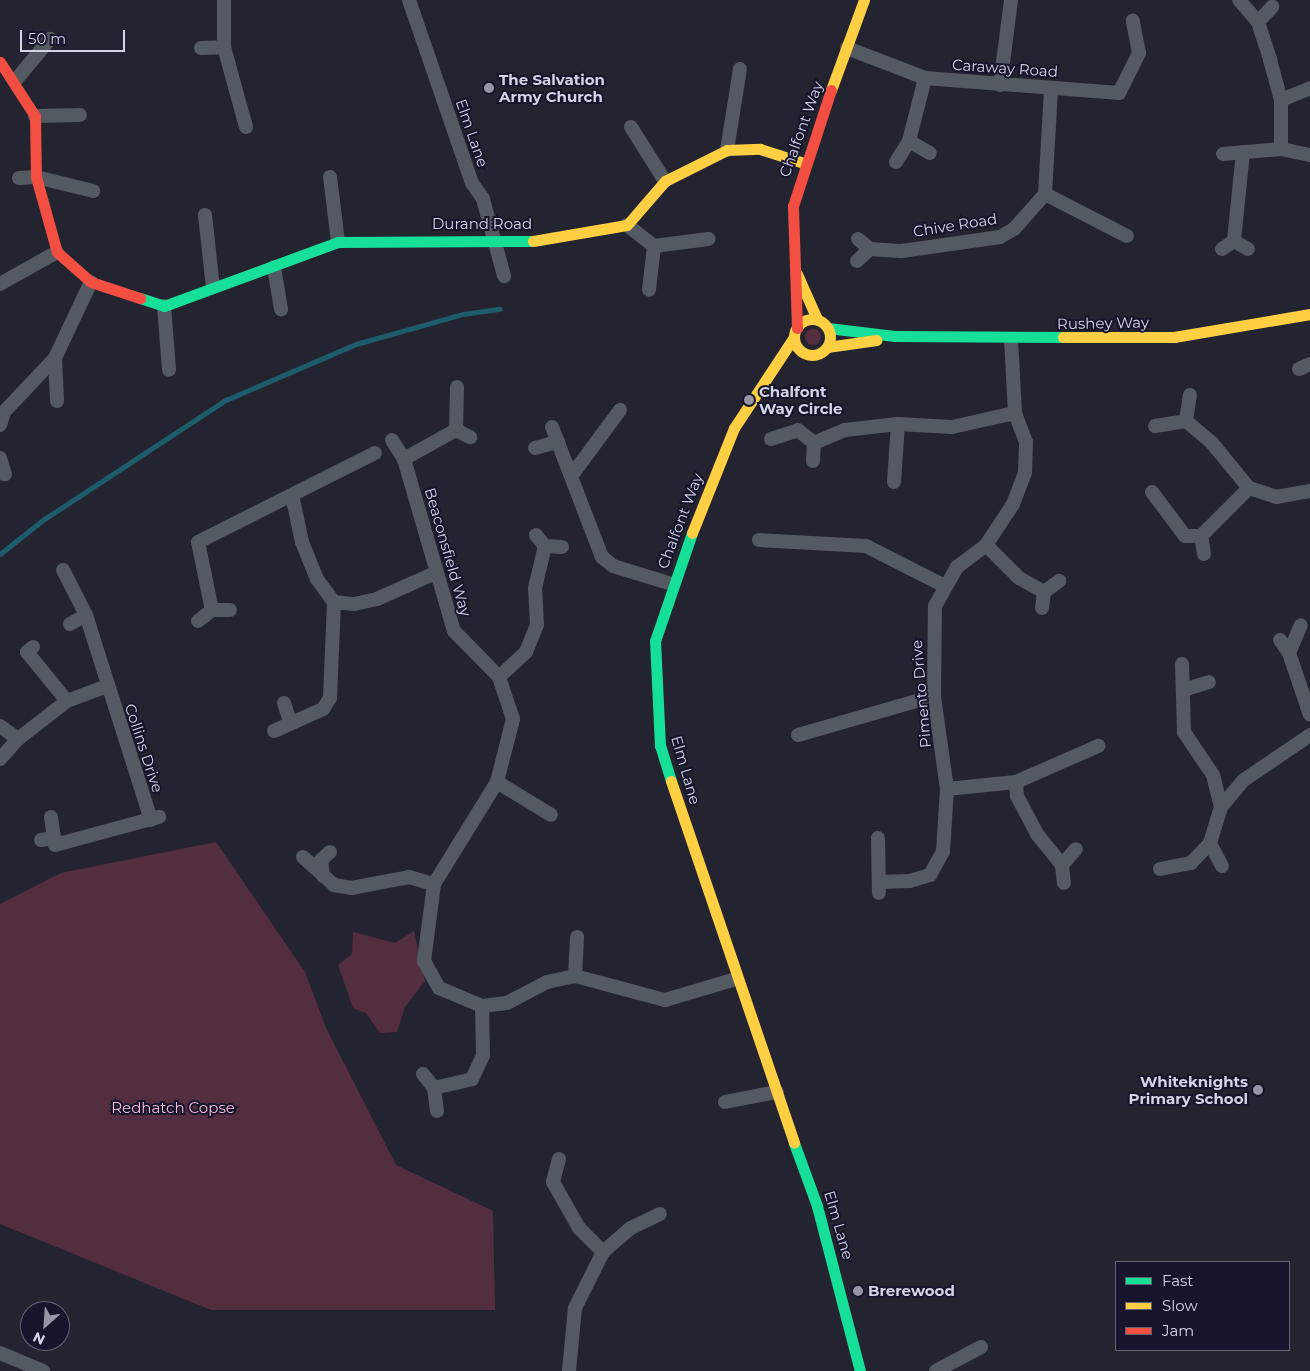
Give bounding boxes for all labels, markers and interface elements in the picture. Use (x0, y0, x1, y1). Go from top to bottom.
scale bar (22, 20, 128, 52)
text: 50 m (28, 29, 66, 48)
street label: Caraway Road (951, 55, 1059, 81)
place label: The Salvation Army Church (499, 70, 605, 105)
street label: Chalfont Way (775, 79, 827, 179)
marker: The Salvation Army Church (483, 82, 495, 94)
street label: Elm Lane (452, 97, 492, 169)
street label: Chive Road (912, 209, 998, 241)
street label: Durand Road (432, 215, 532, 233)
street label: Rushey Way (1057, 313, 1149, 333)
place label: Chalfont Way Circle (759, 382, 842, 417)
marker: Chalfont Way Circle (743, 394, 755, 406)
street label: Chalfont Way (654, 471, 706, 571)
street label: Beaconsfield Way (421, 486, 475, 618)
street label: Pimento Drive (907, 639, 935, 749)
street label: Collins Drive (121, 701, 167, 795)
street label: Elm Lane (668, 733, 704, 807)
place label: Whiteknights Primary School (1129, 1072, 1248, 1107)
marker: Whiteknights Primary School (1252, 1084, 1264, 1096)
park label: Redhatch Copse (111, 1099, 235, 1117)
street label: Elm Lane (821, 1188, 857, 1262)
legend (1115, 1261, 1290, 1351)
text: Fast (1162, 1271, 1193, 1290)
place label: Brerewood (868, 1282, 955, 1300)
marker: Brerewood (852, 1285, 864, 1297)
text: Slow (1162, 1296, 1198, 1315)
north arrow (20, 1301, 70, 1351)
text: Jam (1162, 1321, 1194, 1340)
text: N (30, 1328, 48, 1349)

